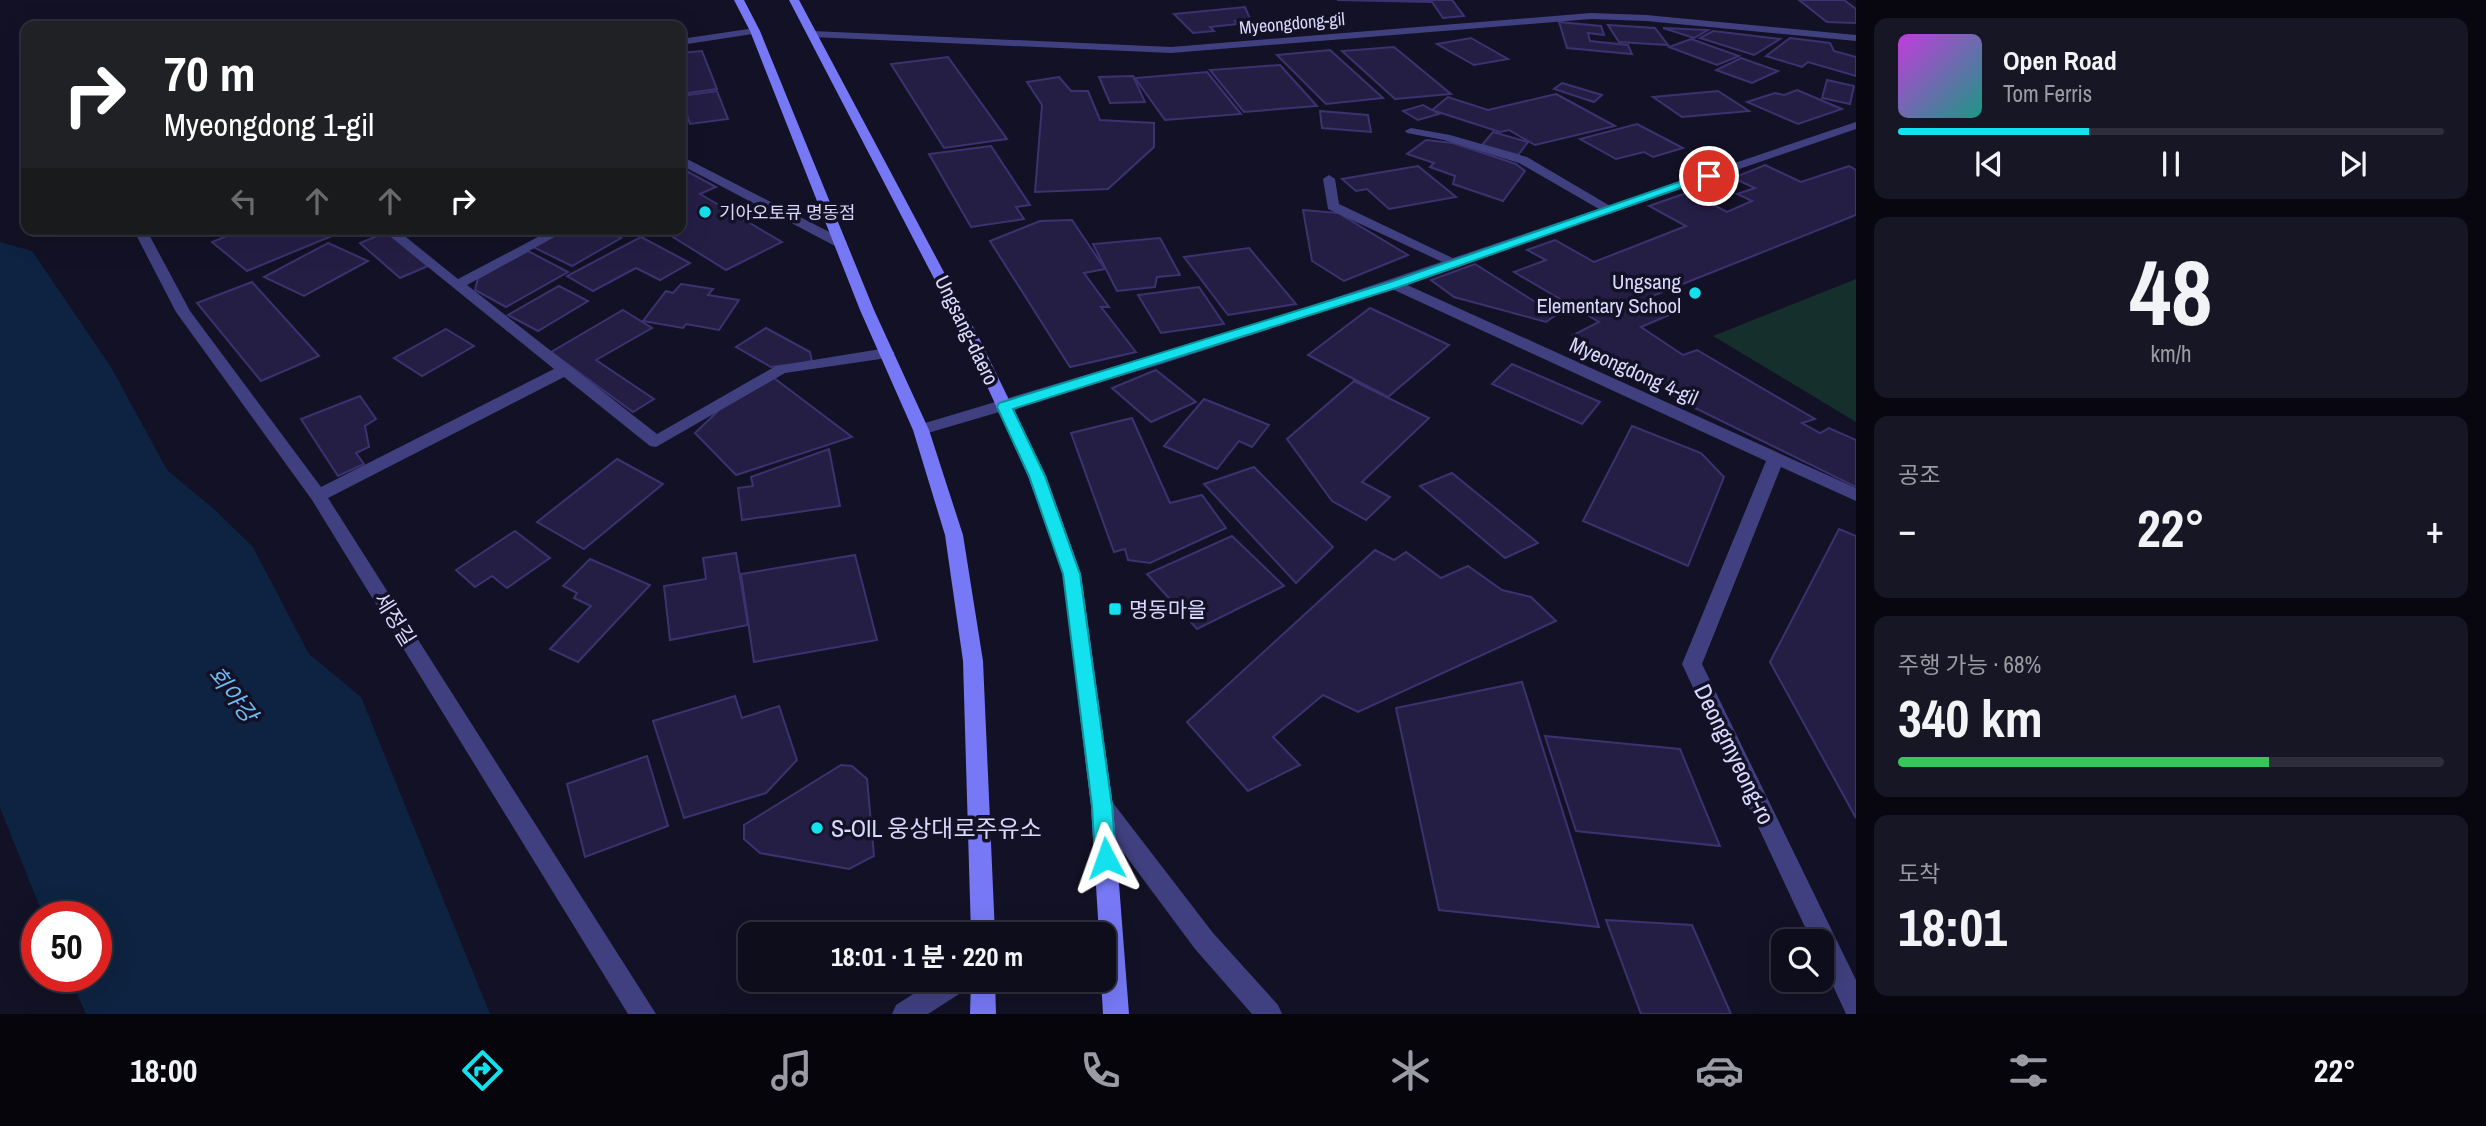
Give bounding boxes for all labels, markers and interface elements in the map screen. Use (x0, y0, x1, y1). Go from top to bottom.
street label: Myeongdong-gil (1238, 6, 1346, 40)
text: 70 m (164, 40, 256, 106)
text: Open Road (2003, 43, 2117, 78)
icon: right (49, 49, 140, 140)
text: Tom Ferris (2003, 78, 2092, 109)
text: Myeongdong 1-gil (164, 103, 374, 146)
icon: previous (1970, 145, 2008, 183)
icon: pause (2152, 145, 2190, 183)
icon: next (2334, 145, 2372, 183)
pin (1679, 146, 1739, 206)
icon: arrive (1690, 157, 1728, 195)
icon: left (225, 182, 263, 220)
icon: ahead (298, 182, 336, 220)
icon: ahead (371, 182, 409, 220)
icon: right (444, 182, 482, 220)
place label: 기아오토큐 명동점 (719, 200, 856, 225)
marker: 기아오토큐 명동점 (697, 204, 713, 220)
text: 48 (2130, 231, 2213, 353)
place label: Ungsang Elementary School (1536, 267, 1681, 320)
street label: Ungsang-daero (928, 270, 1006, 390)
marker: Ungsang Elementary School (1687, 285, 1703, 301)
street label: Myeongdong 4-gil (1565, 330, 1703, 412)
text: km/h (2151, 338, 2191, 369)
text: 공조 (1898, 459, 1940, 490)
text: 22° (2137, 493, 2205, 563)
text: − (1898, 504, 1916, 555)
text: + (2426, 504, 2444, 555)
street label: 세정길 (367, 587, 423, 651)
place label: 명동마을 (1129, 595, 1206, 624)
marker: 명동마을 (1107, 601, 1123, 617)
text: 주행 가능 · 68% (1898, 649, 2041, 680)
water label: 회야강 (201, 659, 267, 731)
street label: Deongmyeong-ro (1687, 679, 1783, 829)
text: 340 km (1898, 683, 2043, 753)
place label: S-OIL 웅상대로주유소 (831, 812, 1042, 844)
marker: S-OIL 웅상대로주유소 (809, 820, 825, 836)
position arrow (1069, 821, 1143, 895)
text: 도착 (1898, 858, 1940, 889)
text: 18:01 (1898, 892, 2007, 962)
speed limit sign: 50 (21, 901, 112, 992)
map controls (1771, 929, 1834, 992)
button: search (1771, 929, 1834, 992)
text: 18:01 · 1 분 · 220 m (831, 939, 1023, 974)
icon: directions (458, 1046, 507, 1095)
icon: music (767, 1046, 816, 1095)
icon: phone (1076, 1046, 1125, 1095)
icon: climate (1386, 1046, 1435, 1095)
icon: car (1695, 1046, 1744, 1095)
icon: filters (2004, 1046, 2053, 1095)
text: 18:00 (130, 1049, 197, 1092)
text: 22° (2314, 1049, 2356, 1092)

